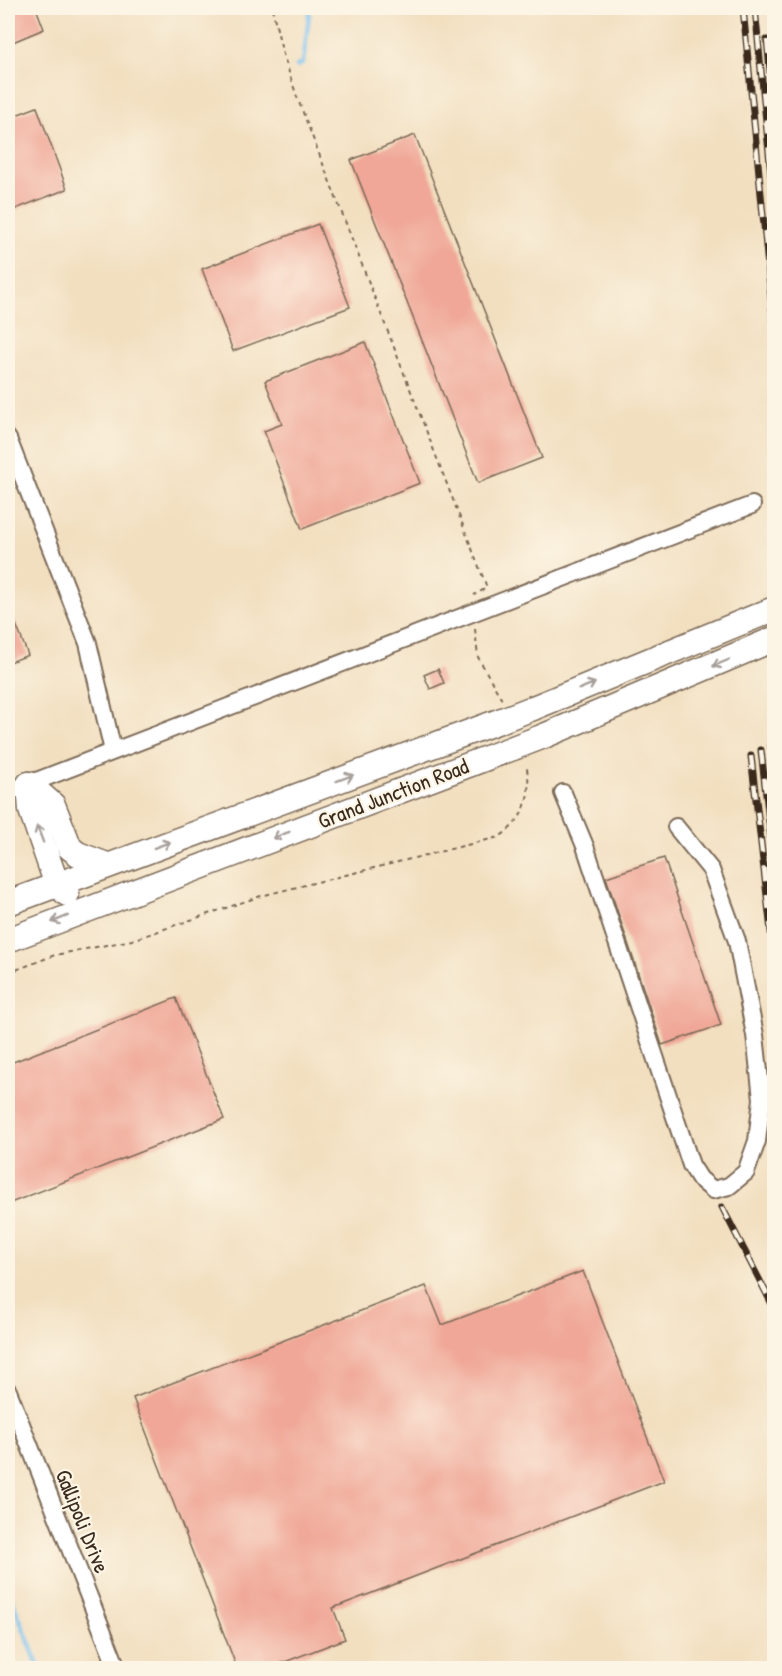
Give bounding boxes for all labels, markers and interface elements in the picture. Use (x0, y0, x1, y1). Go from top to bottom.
one-way arrow (712, 658, 730, 669)
one-way arrow (577, 680, 595, 691)
street label: Grand Junction Road (313, 750, 473, 836)
one-way arrow (335, 771, 354, 782)
one-way arrow (34, 825, 45, 843)
one-way arrow (272, 830, 291, 841)
one-way arrow (152, 839, 171, 850)
one-way arrow (51, 914, 69, 925)
street label: Gallipoli Drive (49, 1465, 117, 1577)

